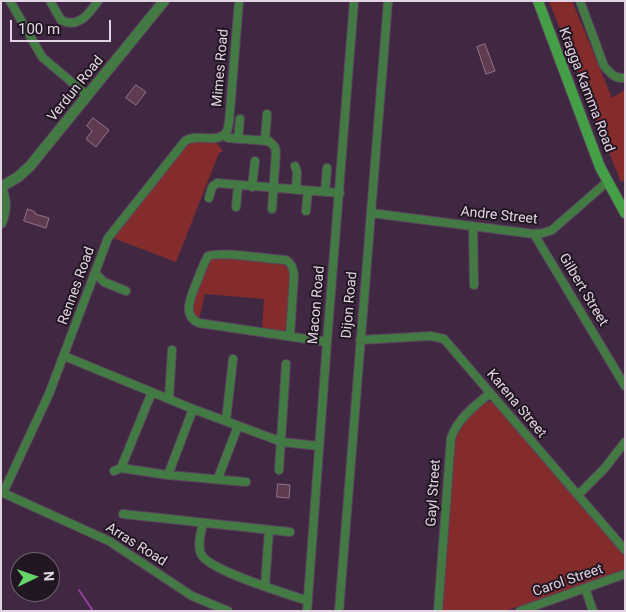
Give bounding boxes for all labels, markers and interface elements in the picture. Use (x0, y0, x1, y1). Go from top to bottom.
scale bar (12, 10, 114, 42)
text: 100 m (18, 20, 60, 38)
street label: Kragga Kamma Road (555, 25, 617, 155)
street label: Mimes Road (209, 28, 233, 108)
street label: Verdun Road (44, 53, 108, 125)
street label: Andre Street (460, 204, 538, 228)
street label: Rennes Road (55, 245, 99, 327)
street label: Gilbert Street (555, 251, 611, 329)
street label: Macon Road (305, 265, 329, 345)
street label: Dijon Road (339, 271, 361, 339)
street label: Karena Street (483, 366, 549, 442)
street label: Gayl Street (423, 459, 445, 527)
street label: Arras Road (102, 520, 170, 570)
north arrow (10, 552, 60, 602)
street label: Carol Street (531, 561, 605, 601)
text: N (41, 571, 57, 582)

